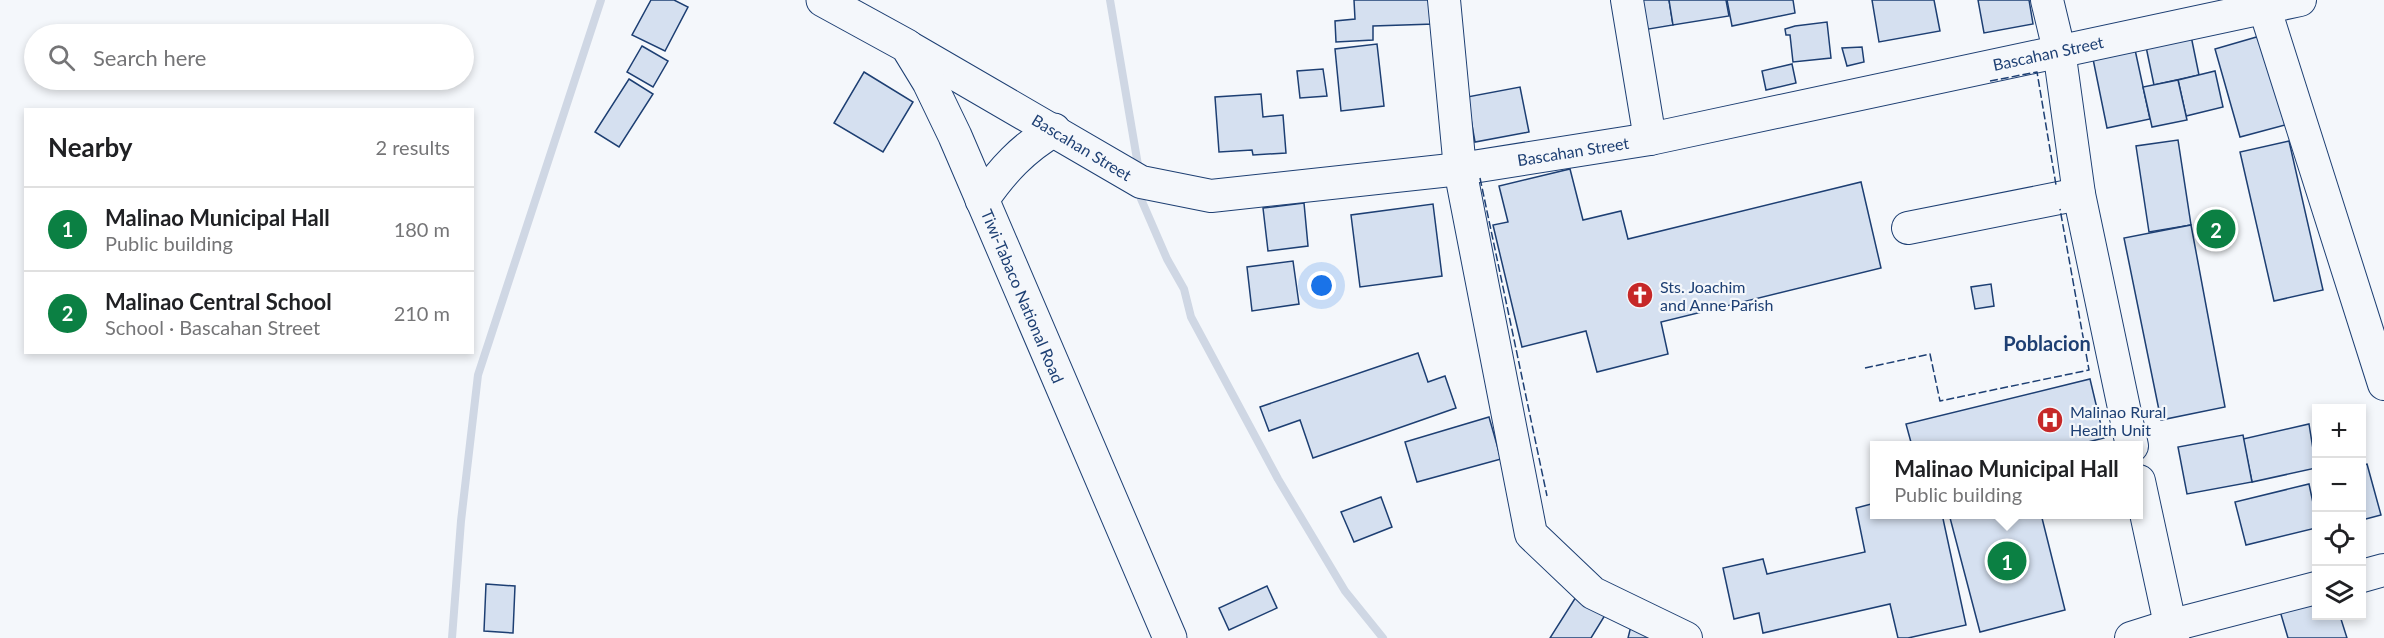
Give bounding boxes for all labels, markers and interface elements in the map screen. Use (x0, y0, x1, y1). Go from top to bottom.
search box (24, 24, 474, 90)
street label: Bascahan Street (1991, 32, 2105, 74)
icon: search (45, 41, 78, 74)
text: Search here (93, 44, 206, 71)
street label: Bascahan Street (1029, 110, 1135, 184)
text: Nearby (48, 131, 133, 163)
street label: Bascahan Street (1516, 133, 1630, 169)
text: 2 results (375, 135, 450, 159)
text: Malinao Municipal Hall (105, 204, 330, 231)
street label: Tiwi-Tabaco National Road (978, 206, 1068, 386)
pin: 2 (2196, 206, 2236, 252)
text: 1 (62, 217, 73, 241)
text: 180 m (394, 217, 450, 241)
text: Public building (105, 231, 233, 255)
your location (1307, 271, 1336, 300)
place label: Sts. Joachim and Anne Parish (1660, 277, 1773, 314)
church icon: Sts. Joachim and Anne Parish (1625, 280, 1655, 310)
text: Malinao Central School (105, 288, 332, 315)
text: 2 (62, 301, 73, 325)
text: 210 m (394, 301, 450, 325)
text: School · Bascahan Street (105, 315, 320, 339)
district label: Poblacion (2003, 331, 2091, 355)
place label: Malinao Rural Health Unit (2070, 402, 2166, 439)
map controls (2312, 404, 2366, 620)
button: + (2312, 404, 2366, 458)
hospital icon: Malinao Rural Health Unit (2035, 405, 2065, 435)
popup (1870, 441, 2143, 519)
text: Malinao Municipal Hall (1894, 455, 2119, 482)
button: − (2312, 458, 2366, 512)
text: Public building (1894, 482, 2022, 506)
button: locate (2312, 512, 2366, 566)
pin: 1 (1988, 538, 2026, 584)
button: layers (2312, 566, 2366, 620)

